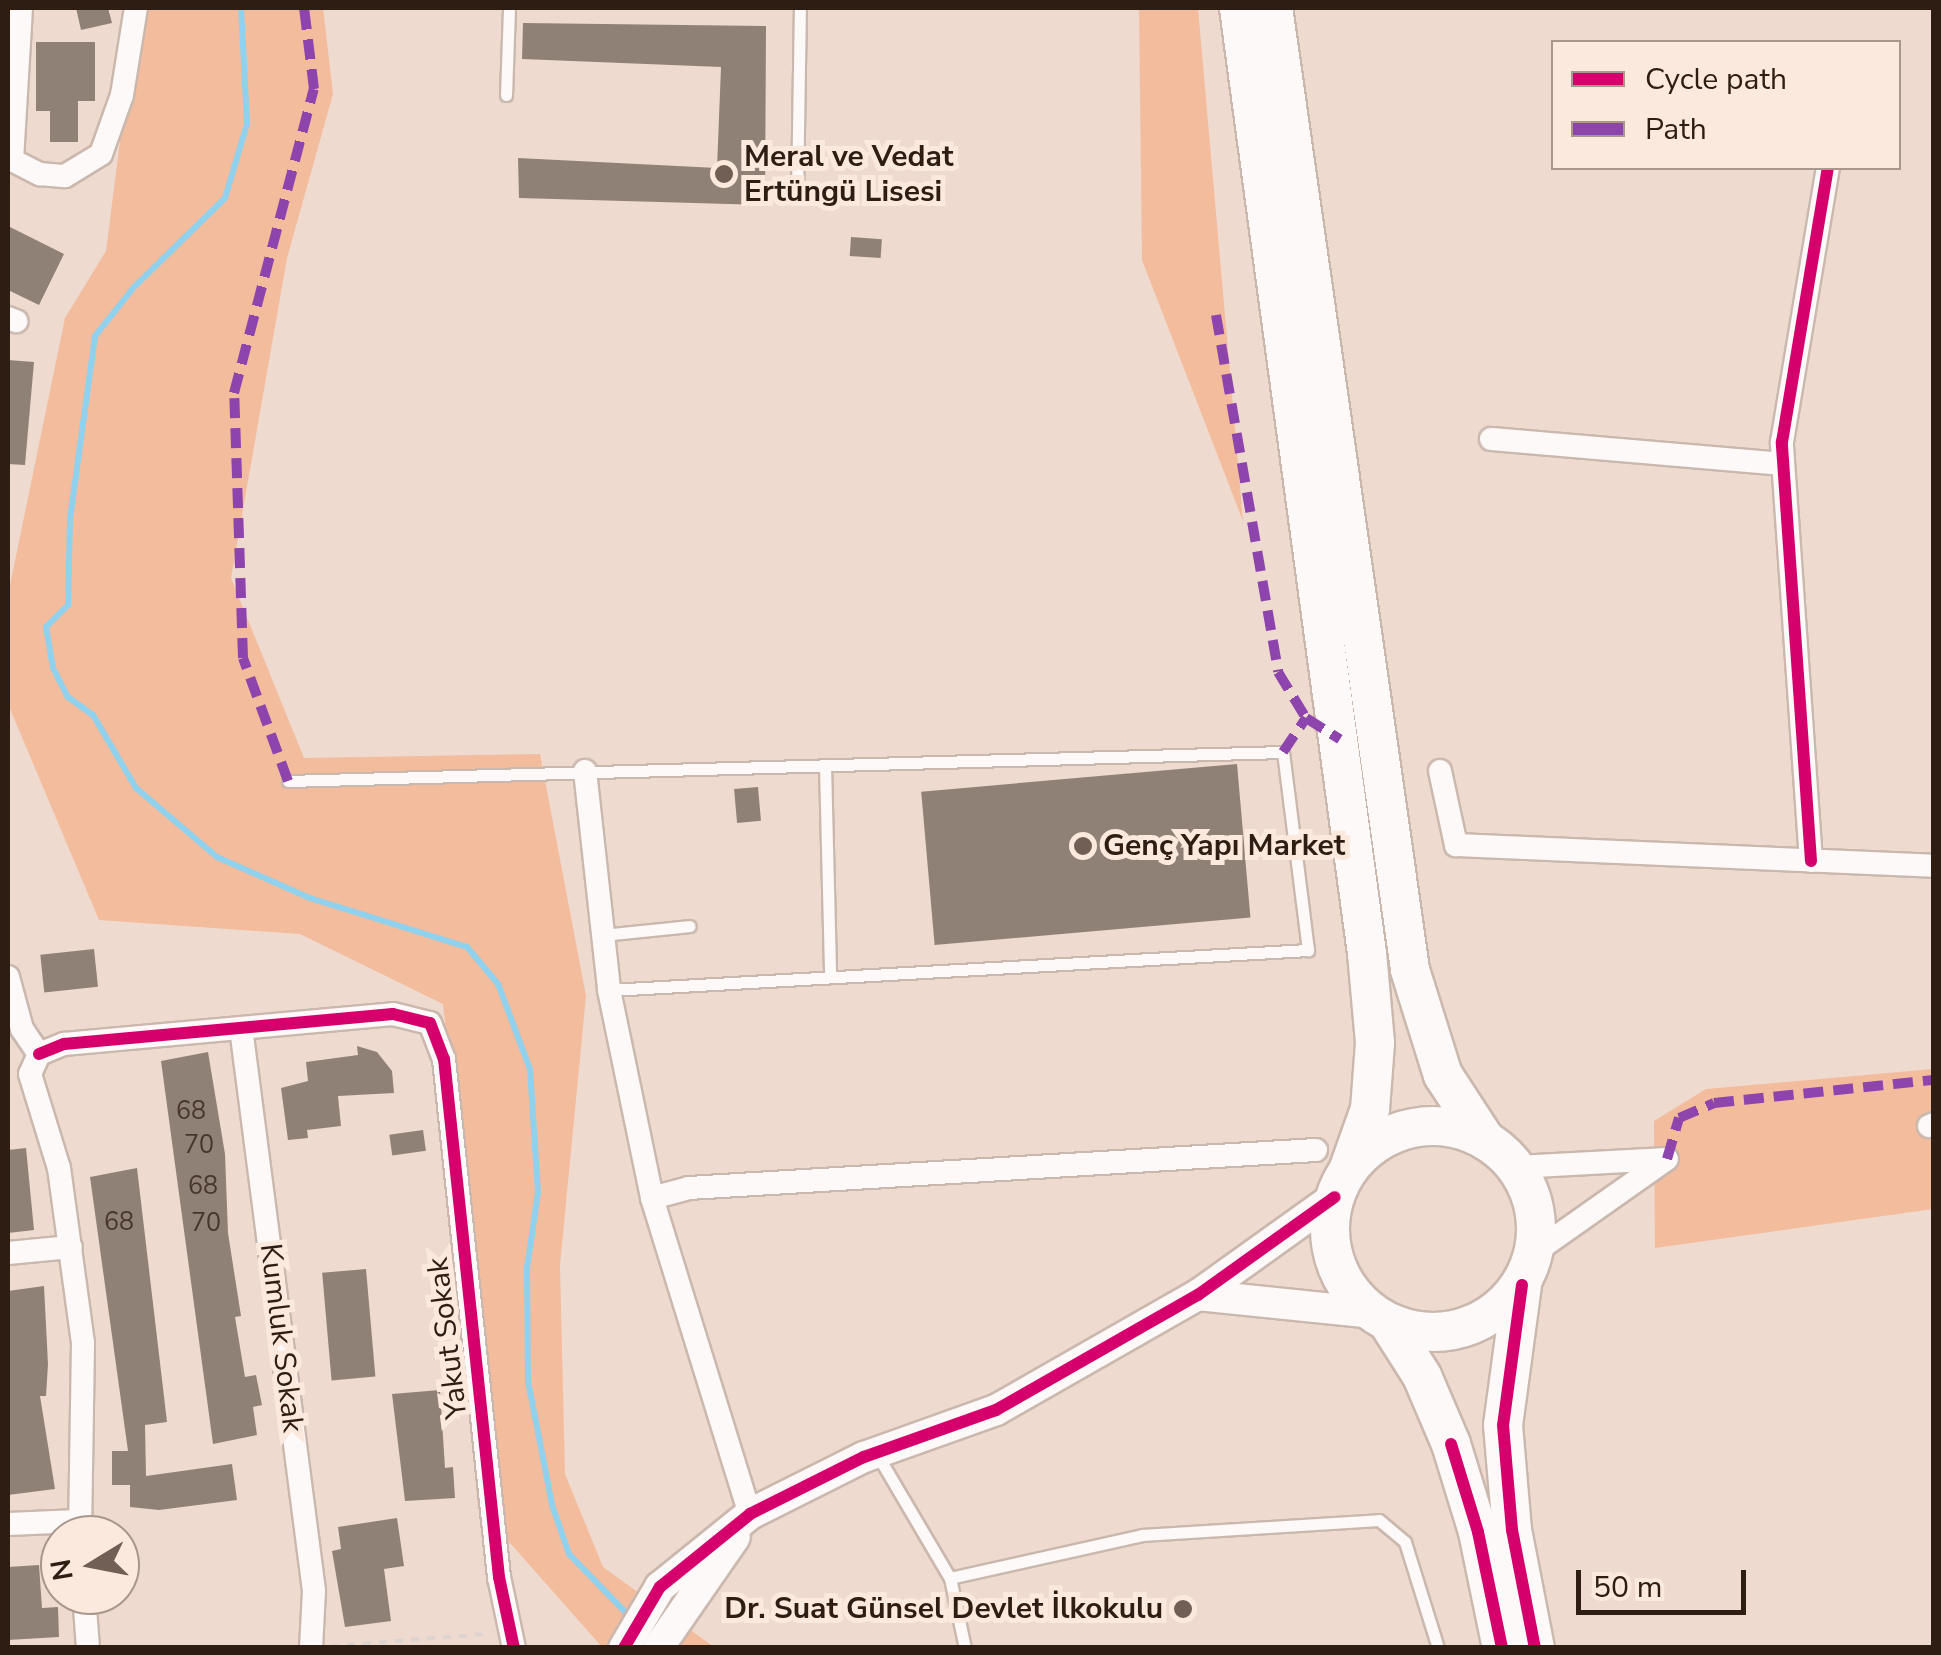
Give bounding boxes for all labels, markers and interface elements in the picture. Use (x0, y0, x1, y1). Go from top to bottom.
legend (1551, 40, 1901, 170)
text: Cycle path (1645, 59, 1787, 100)
text: Path (1645, 109, 1707, 150)
place label: Meral ve Vedat Ertüngü Lisesi (744, 139, 954, 210)
marker: Meral ve Vedat Ertüngü Lisesi (713, 163, 735, 185)
place label: Genç Yapı Market (1103, 828, 1345, 864)
marker: Genç Yapı Market (1072, 835, 1094, 857)
house number: 68 (176, 1096, 206, 1126)
house number: 70 (184, 1130, 214, 1160)
house number: 68 (188, 1171, 218, 1201)
house number: 68 (104, 1207, 134, 1237)
house number: 70 (191, 1208, 221, 1238)
street label: Kumluk Sokak (252, 1241, 310, 1435)
street label: Yakut Sokak (420, 1255, 476, 1421)
north arrow (40, 1515, 140, 1615)
scale bar (1581, 1550, 1751, 1612)
text: N (42, 1556, 83, 1583)
text: 50 m (1593, 1567, 1662, 1608)
place label: Dr. Suat Günsel Devlet İlkokulu (724, 1591, 1163, 1627)
marker: Dr. Suat Günsel Devlet İlkokulu (1172, 1598, 1194, 1620)

